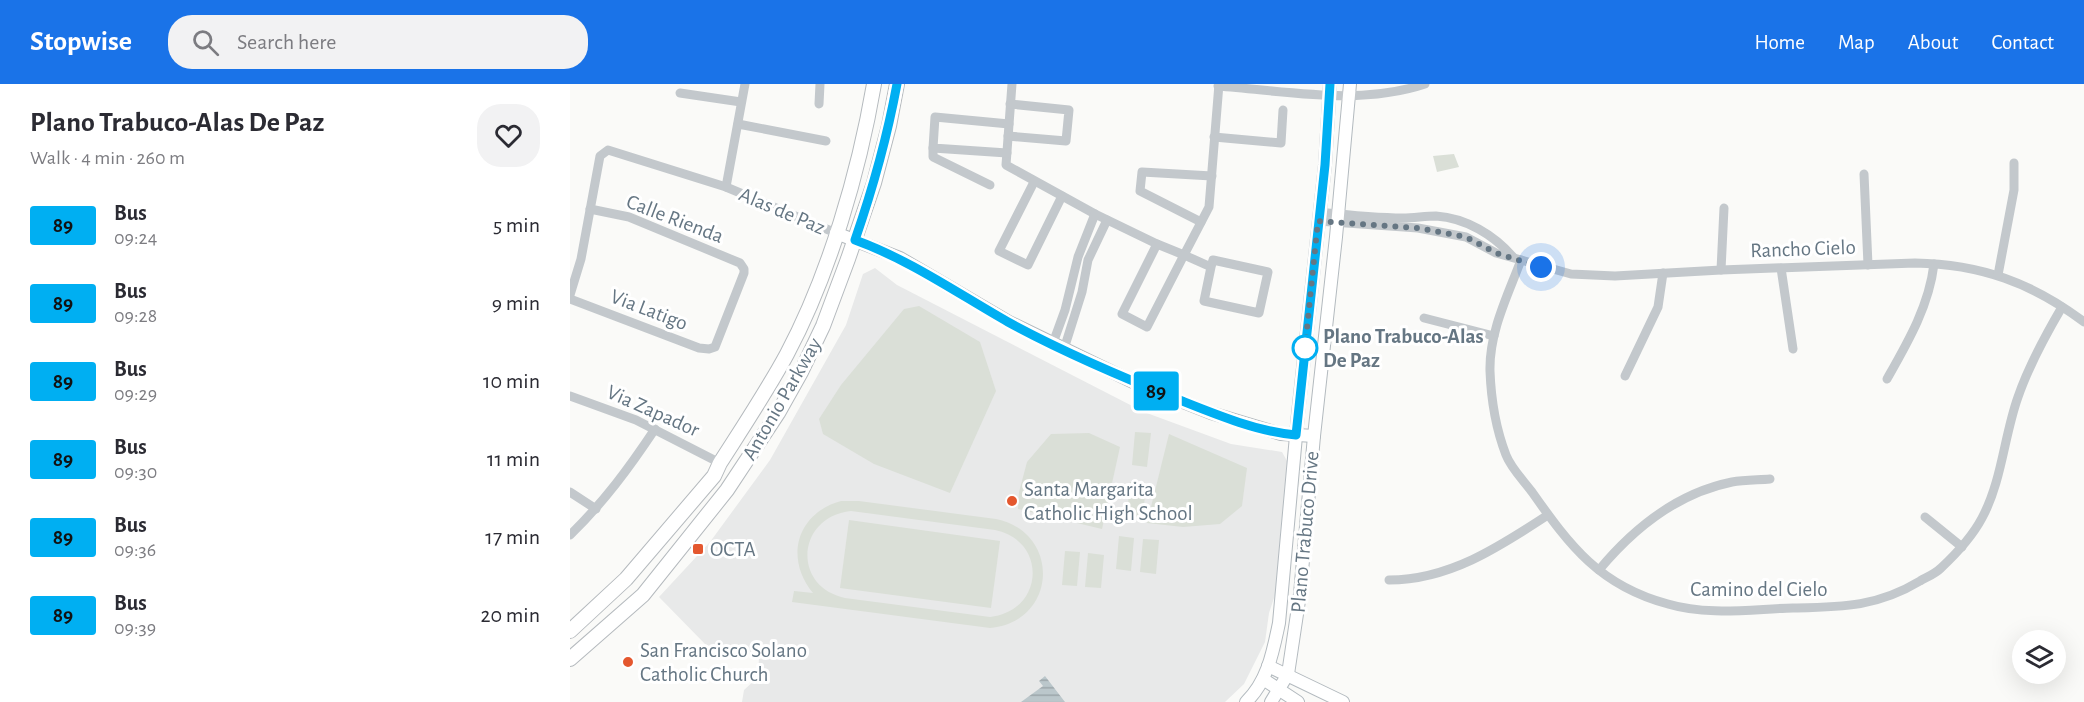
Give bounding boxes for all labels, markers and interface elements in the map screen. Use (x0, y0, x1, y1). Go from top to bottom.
search box (168, 15, 588, 69)
icon: search (189, 26, 222, 59)
text: Stopwise (30, 28, 132, 56)
text: Search here (237, 31, 337, 53)
text: Home (1754, 32, 1805, 53)
text: Map (1838, 32, 1875, 53)
text: About (1908, 32, 1958, 53)
text: Contact (1991, 32, 2054, 53)
button: heart (477, 104, 540, 167)
text: Plano Trabuco-Alas De Paz (30, 109, 324, 137)
text: Walk · 4 min · 260 m (30, 148, 185, 168)
street label: Alas de Paz (736, 184, 828, 238)
street label: Calle Rienda (624, 191, 727, 247)
text: Bus (114, 202, 147, 224)
text: 5 min (493, 214, 540, 236)
text: 89 (53, 215, 73, 236)
text: 09:24 (114, 228, 157, 248)
street label: Rancho Cielo (1750, 237, 1856, 261)
your location (1526, 252, 1556, 282)
text: Bus (114, 280, 147, 302)
street label: Via Latigo (607, 286, 691, 334)
text: 9 min (492, 292, 540, 314)
text: 89 (53, 293, 73, 314)
text: 09:28 (114, 306, 157, 326)
place label: Plano Trabuco-Alas De Paz (1323, 326, 1484, 371)
street label: Antonio Parkway (739, 334, 825, 464)
marker: Plano Trabuco-Alas De Paz (1292, 335, 1318, 361)
text: Bus (114, 358, 147, 380)
text: 10 min (483, 370, 540, 392)
text: 89 (53, 371, 73, 392)
line badge: 89 (1129, 372, 1183, 410)
street label: Via Zapador (604, 381, 703, 441)
text: 89 (1146, 381, 1166, 402)
text: 09:29 (114, 384, 157, 404)
text: Bus (114, 436, 147, 458)
text: 11 min (487, 448, 540, 470)
text: 89 (53, 449, 73, 470)
street label: Plano Trabuco Drive (1287, 450, 1323, 614)
text: 09:30 (114, 462, 157, 482)
place label: Santa Margarita Catholic High School (1024, 479, 1193, 524)
marker: Santa Margarita Catholic High School (1005, 494, 1019, 508)
text: Bus (114, 514, 147, 536)
text: 17 min (485, 526, 540, 548)
text: 89 (53, 527, 73, 548)
place label: OCTA (710, 539, 756, 560)
text: 09:36 (114, 540, 156, 560)
marker: OCTA (691, 542, 705, 556)
street label: Camino del Cielo (1690, 579, 1828, 600)
text: Bus (114, 592, 147, 614)
text: 20 min (480, 604, 540, 626)
text: 89 (53, 605, 73, 626)
text: 09:39 (114, 618, 156, 638)
map controls (2012, 630, 2066, 684)
button: layers (2012, 630, 2066, 684)
place label: San Francisco Solano Catholic Church (640, 640, 807, 685)
marker: San Francisco Solano Catholic Church (621, 655, 635, 669)

